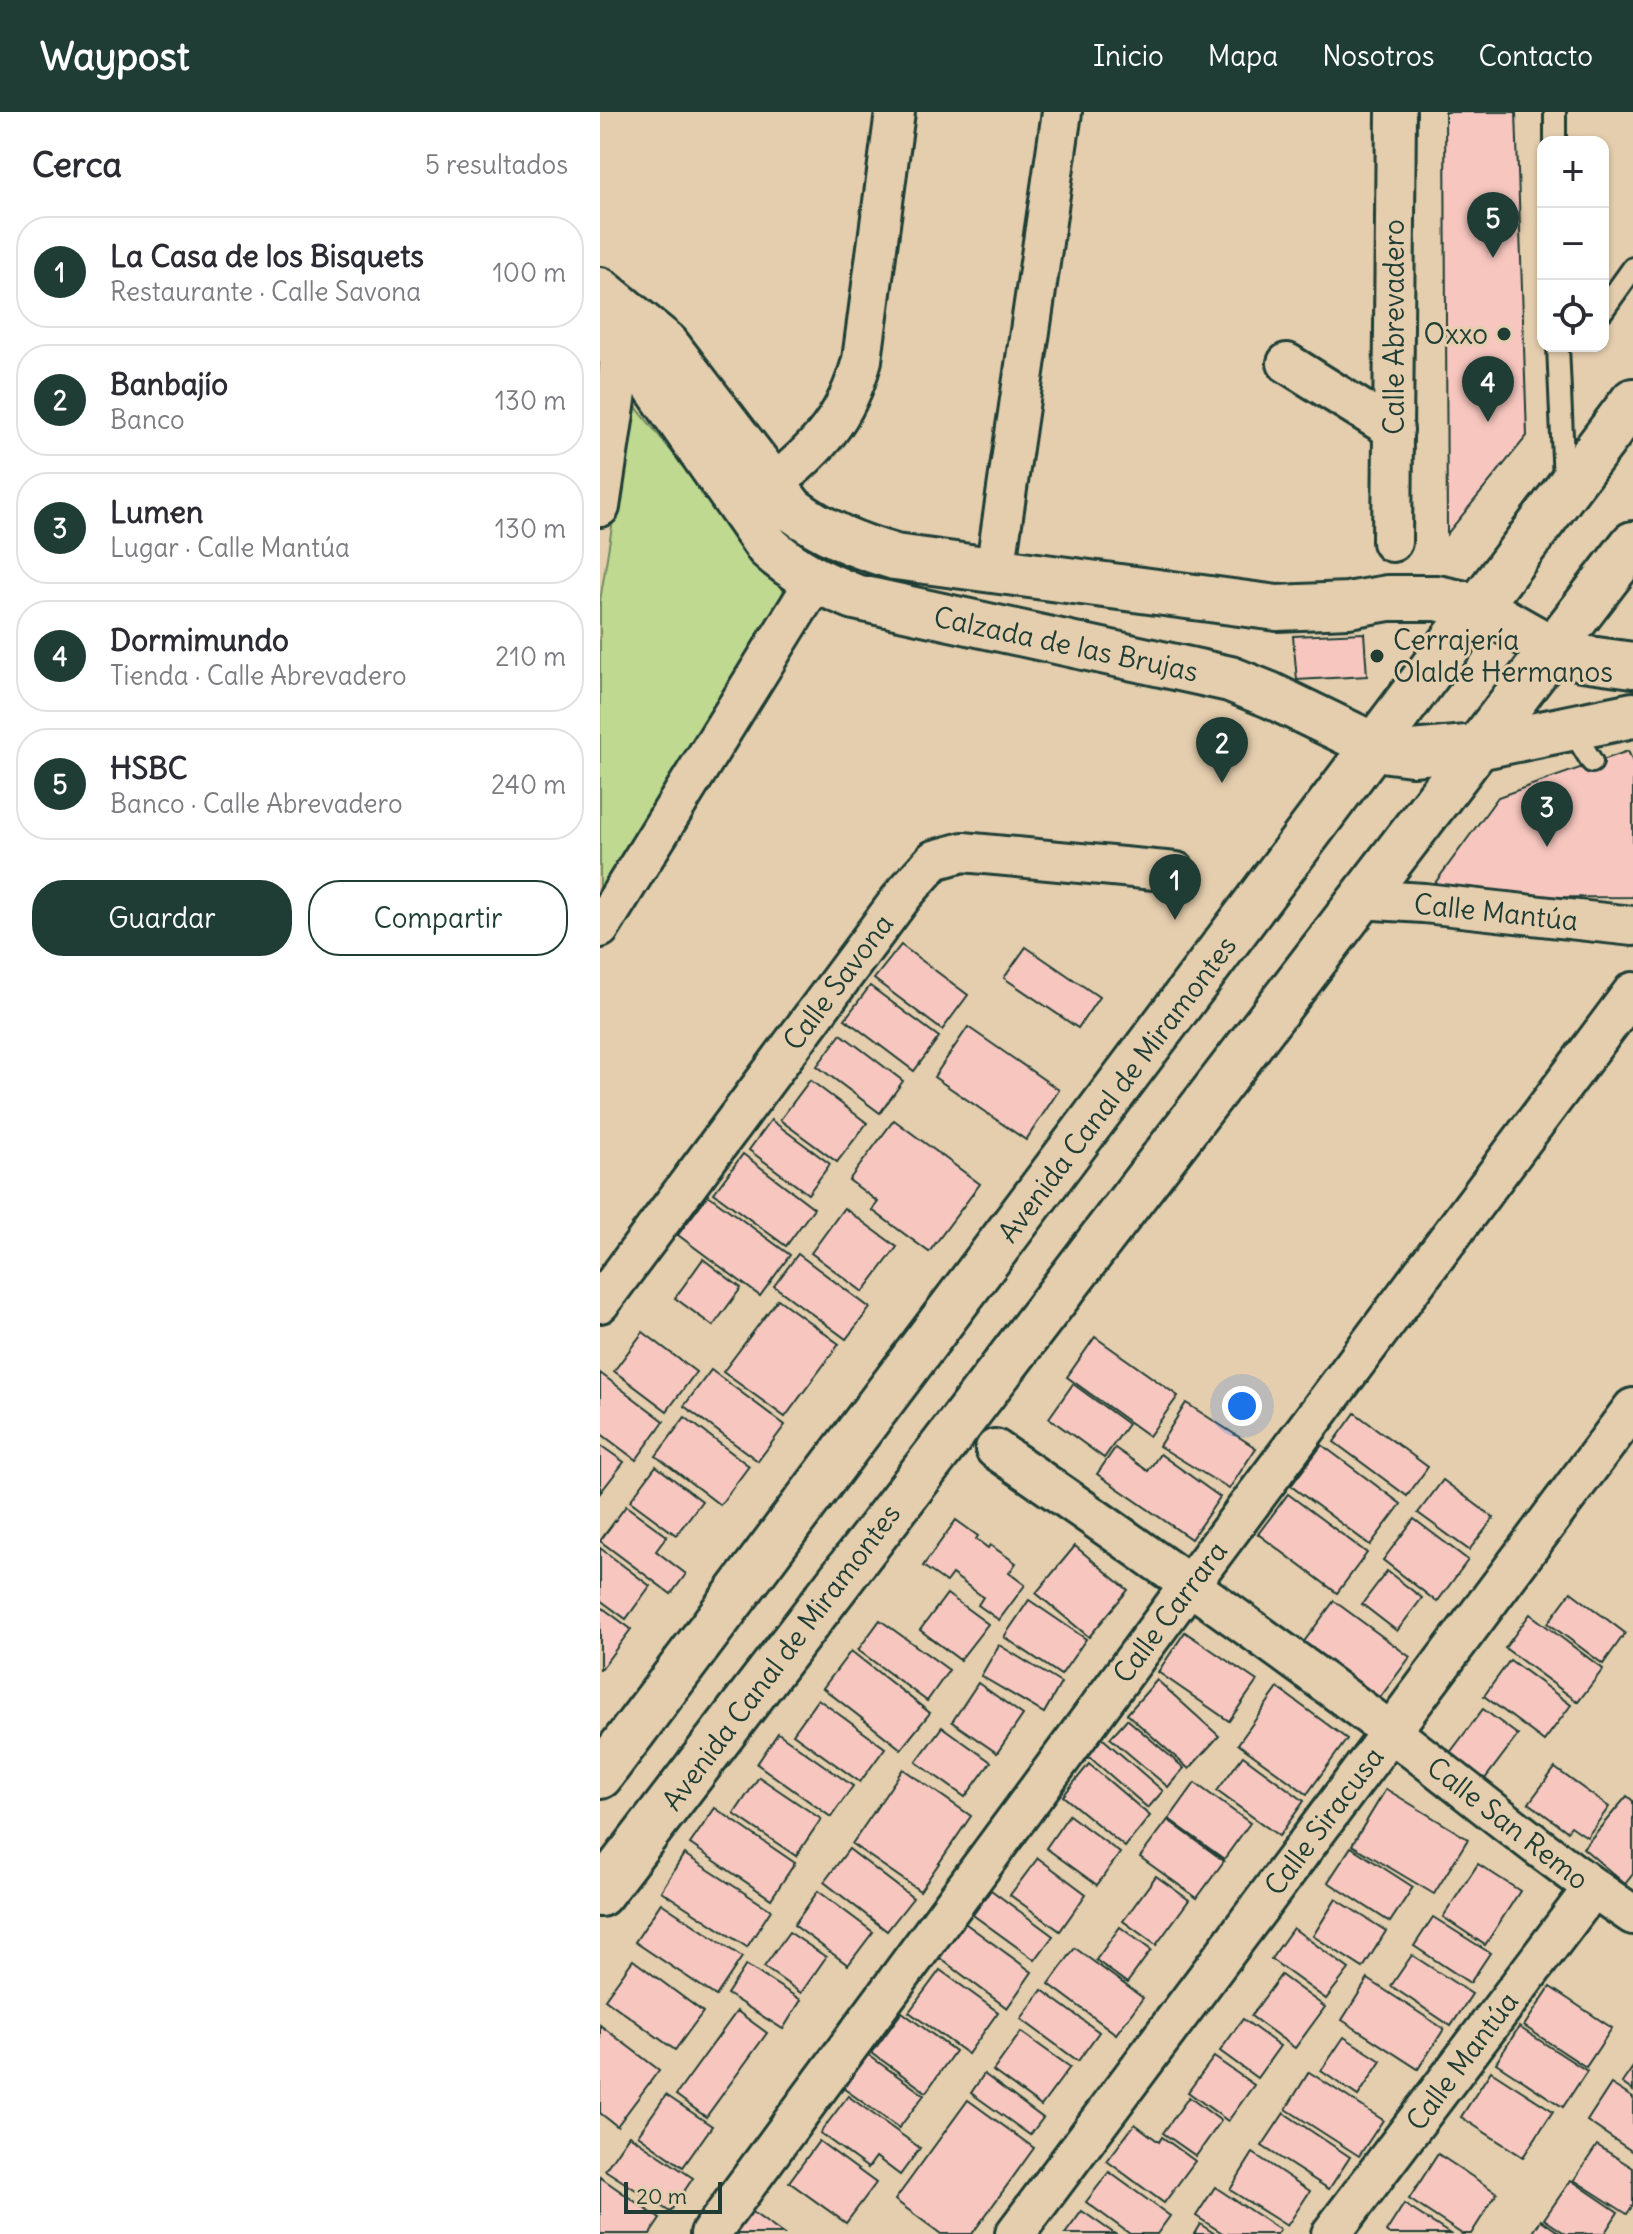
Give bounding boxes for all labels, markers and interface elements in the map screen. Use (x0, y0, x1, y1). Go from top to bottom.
text: Waypost (40, 33, 190, 80)
text: Inicio (1093, 38, 1164, 74)
text: Mapa (1208, 38, 1278, 74)
text: Nosotros (1322, 38, 1434, 74)
text: Contacto (1478, 38, 1593, 74)
map controls (1537, 136, 1609, 352)
button: + (1537, 136, 1609, 208)
text: Cerca (32, 143, 122, 186)
text: 5 resultados (425, 148, 568, 181)
pin: 5 (1467, 192, 1519, 258)
button: − (1537, 208, 1609, 280)
street label: Calle Abrevadero (1376, 219, 1412, 435)
text: La Casa de los Bisquets (110, 237, 424, 275)
text: 1 (55, 256, 65, 289)
text: 100 m (492, 256, 566, 289)
text: Restaurante · Calle Savona (110, 275, 421, 308)
button: locate (1537, 280, 1609, 352)
place label: Oxxo (1424, 316, 1488, 352)
marker: Oxxo (1495, 325, 1513, 343)
pin: 4 (1462, 356, 1514, 422)
text: Banbajío (110, 365, 228, 403)
text: 2 (53, 384, 67, 417)
text: 130 m (495, 384, 566, 417)
text: Banco (110, 403, 185, 436)
text: Lumen (110, 493, 203, 531)
text: 3 (53, 512, 67, 545)
text: 130 m (495, 512, 566, 545)
text: Lugar · Calle Mantúa (110, 531, 350, 564)
street label: Calzada de las Brujas (930, 598, 1202, 690)
text: Dormimundo (110, 621, 289, 659)
place label: Cerrajería Olalde Hermanos (1393, 622, 1613, 690)
text: 4 (52, 640, 68, 673)
text: 210 m (495, 640, 566, 673)
marker: Cerrajería Olalde Hermanos (1368, 647, 1386, 665)
text: Tienda · Calle Abrevadero (110, 659, 407, 692)
pin: 2 (1196, 717, 1248, 783)
text: HSBC (110, 749, 188, 787)
text: 5 (53, 768, 67, 801)
text: 240 m (491, 768, 566, 801)
pin: 3 (1521, 781, 1573, 847)
text: Banco · Calle Abrevadero (110, 787, 403, 820)
pin: 1 (1149, 854, 1201, 920)
button: Guardar (32, 880, 292, 956)
button: Compartir (308, 880, 568, 956)
street label: Calle Mantúa (1412, 885, 1580, 939)
street label: Calle Savona (775, 907, 901, 1057)
street label: Avenida Canal de Miramontes (990, 929, 1244, 1249)
your location (1222, 1386, 1262, 1426)
street label: Avenida Canal de Miramontes (654, 1497, 908, 1817)
street label: Calle Carrara (1105, 1534, 1235, 1690)
street label: Calle Siracusa (1256, 1740, 1392, 1902)
street label: Calle San Remo (1420, 1749, 1596, 1897)
street label: Calle Mantúa (1398, 1984, 1526, 2138)
scale bar (624, 2178, 722, 2214)
text: 20 m (636, 2182, 687, 2210)

